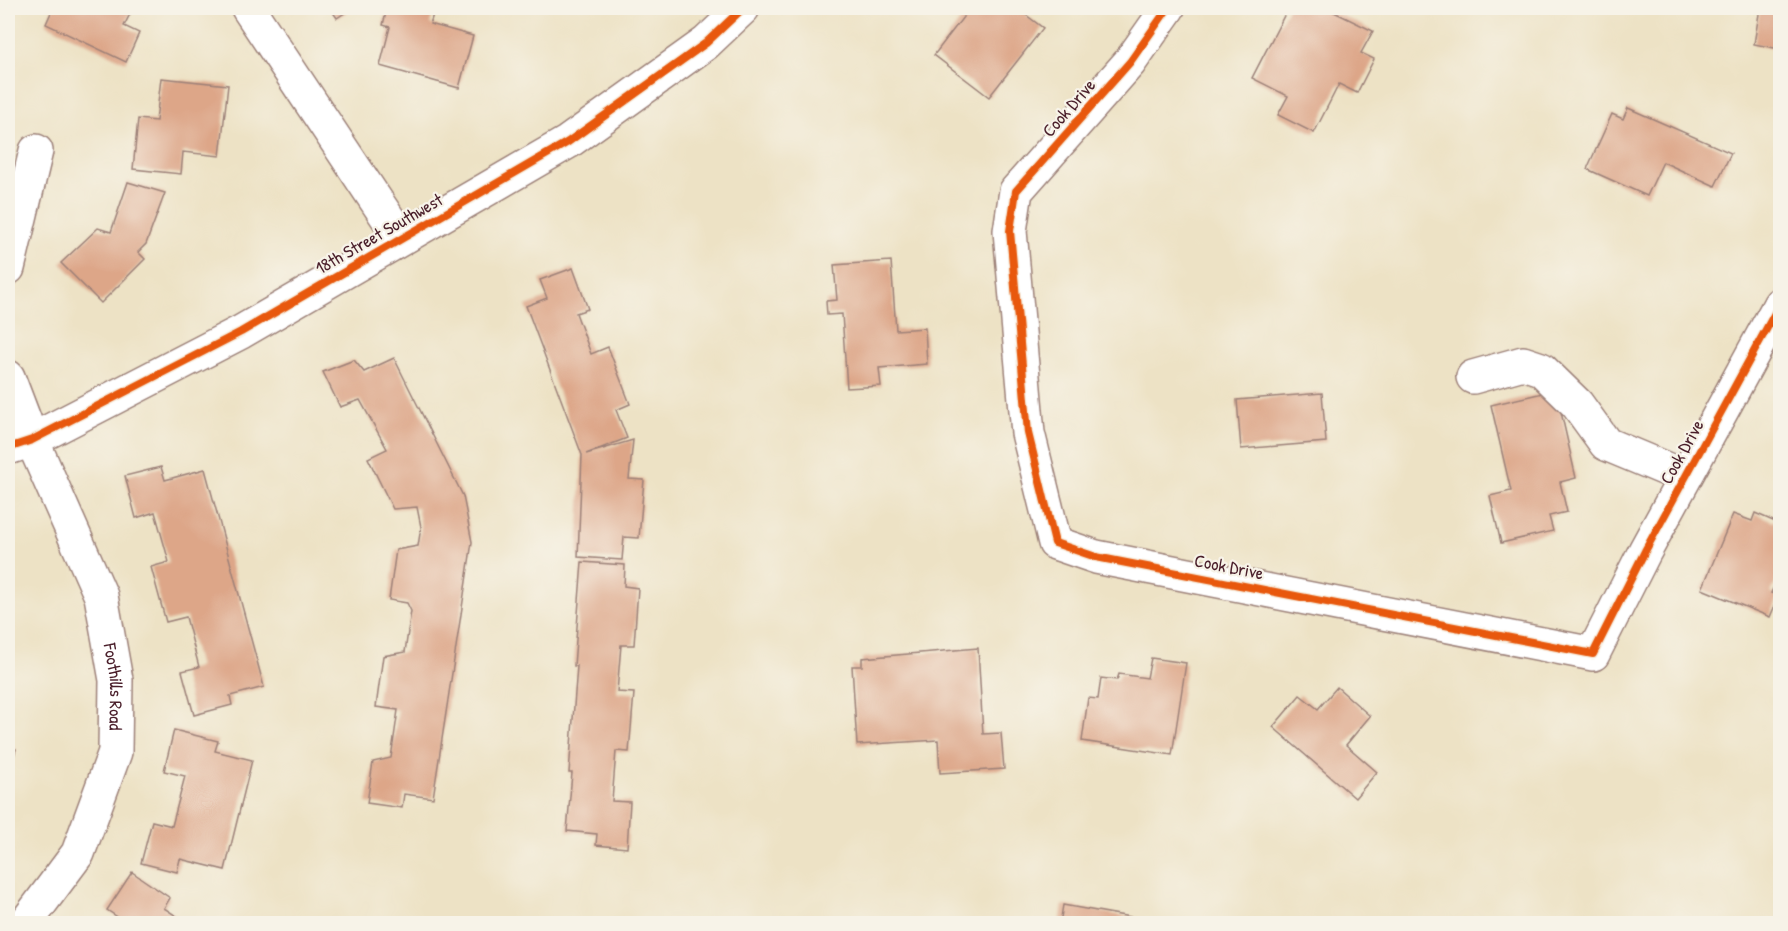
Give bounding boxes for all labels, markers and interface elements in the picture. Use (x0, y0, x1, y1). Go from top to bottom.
street label: Cook Drive (1036, 73, 1101, 142)
street label: 18th Street Southwest (310, 187, 448, 280)
street label: Cook Drive (1654, 415, 1709, 488)
street label: Cook Drive (1192, 548, 1266, 585)
street label: Foothills Road (97, 640, 129, 731)

